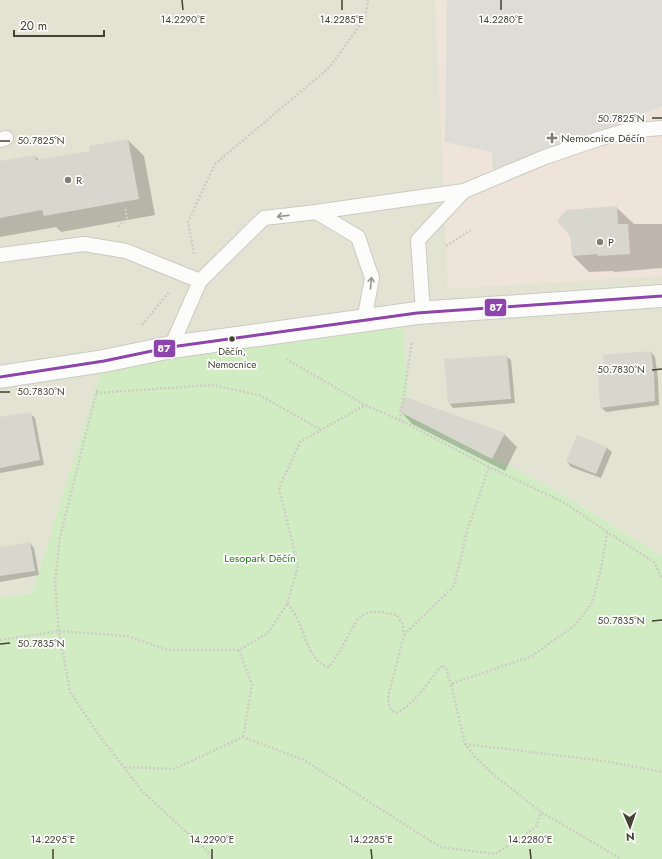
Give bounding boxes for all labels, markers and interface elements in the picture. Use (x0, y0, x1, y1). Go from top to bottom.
scale bar (14, 12, 104, 38)
text: 14.2290°E (161, 12, 205, 27)
text: 14.2285°E (320, 12, 364, 27)
text: 14.2280°E (479, 12, 523, 27)
text: 20 m (20, 17, 47, 35)
text: 50.7825°N (597, 111, 645, 126)
place label: Nemocnice Děčín (561, 130, 645, 146)
marker: Nemocnice Děčín (546, 132, 558, 144)
text: 50.7825°N (17, 133, 65, 148)
place label: R (76, 172, 83, 188)
marker: R (63, 175, 73, 185)
one-way arrow (277, 212, 290, 220)
place label: P (608, 234, 614, 250)
marker: P (595, 237, 605, 247)
one-way arrow (367, 276, 374, 289)
line badge: 87 (484, 298, 507, 317)
text: 87 (489, 299, 503, 315)
marker: Děčín, Nemocnice (227, 334, 237, 344)
line badge: 87 (153, 339, 176, 358)
text: 87 (157, 340, 171, 356)
place label: Děčín, Nemocnice (208, 344, 256, 372)
text: 50.7830°N (597, 362, 645, 377)
text: 50.7830°N (17, 384, 65, 399)
park label: Lesopark Děčín (224, 550, 296, 566)
text: 50.7835°N (598, 613, 644, 628)
text: 50.7835°N (18, 636, 64, 651)
north arrow (610, 807, 650, 847)
text: N (626, 829, 635, 845)
text: 14.2295°E (31, 832, 75, 847)
text: 14.2290°E (190, 832, 234, 847)
text: 14.2285°E (349, 832, 393, 847)
text: 14.2280°E (508, 832, 552, 847)

